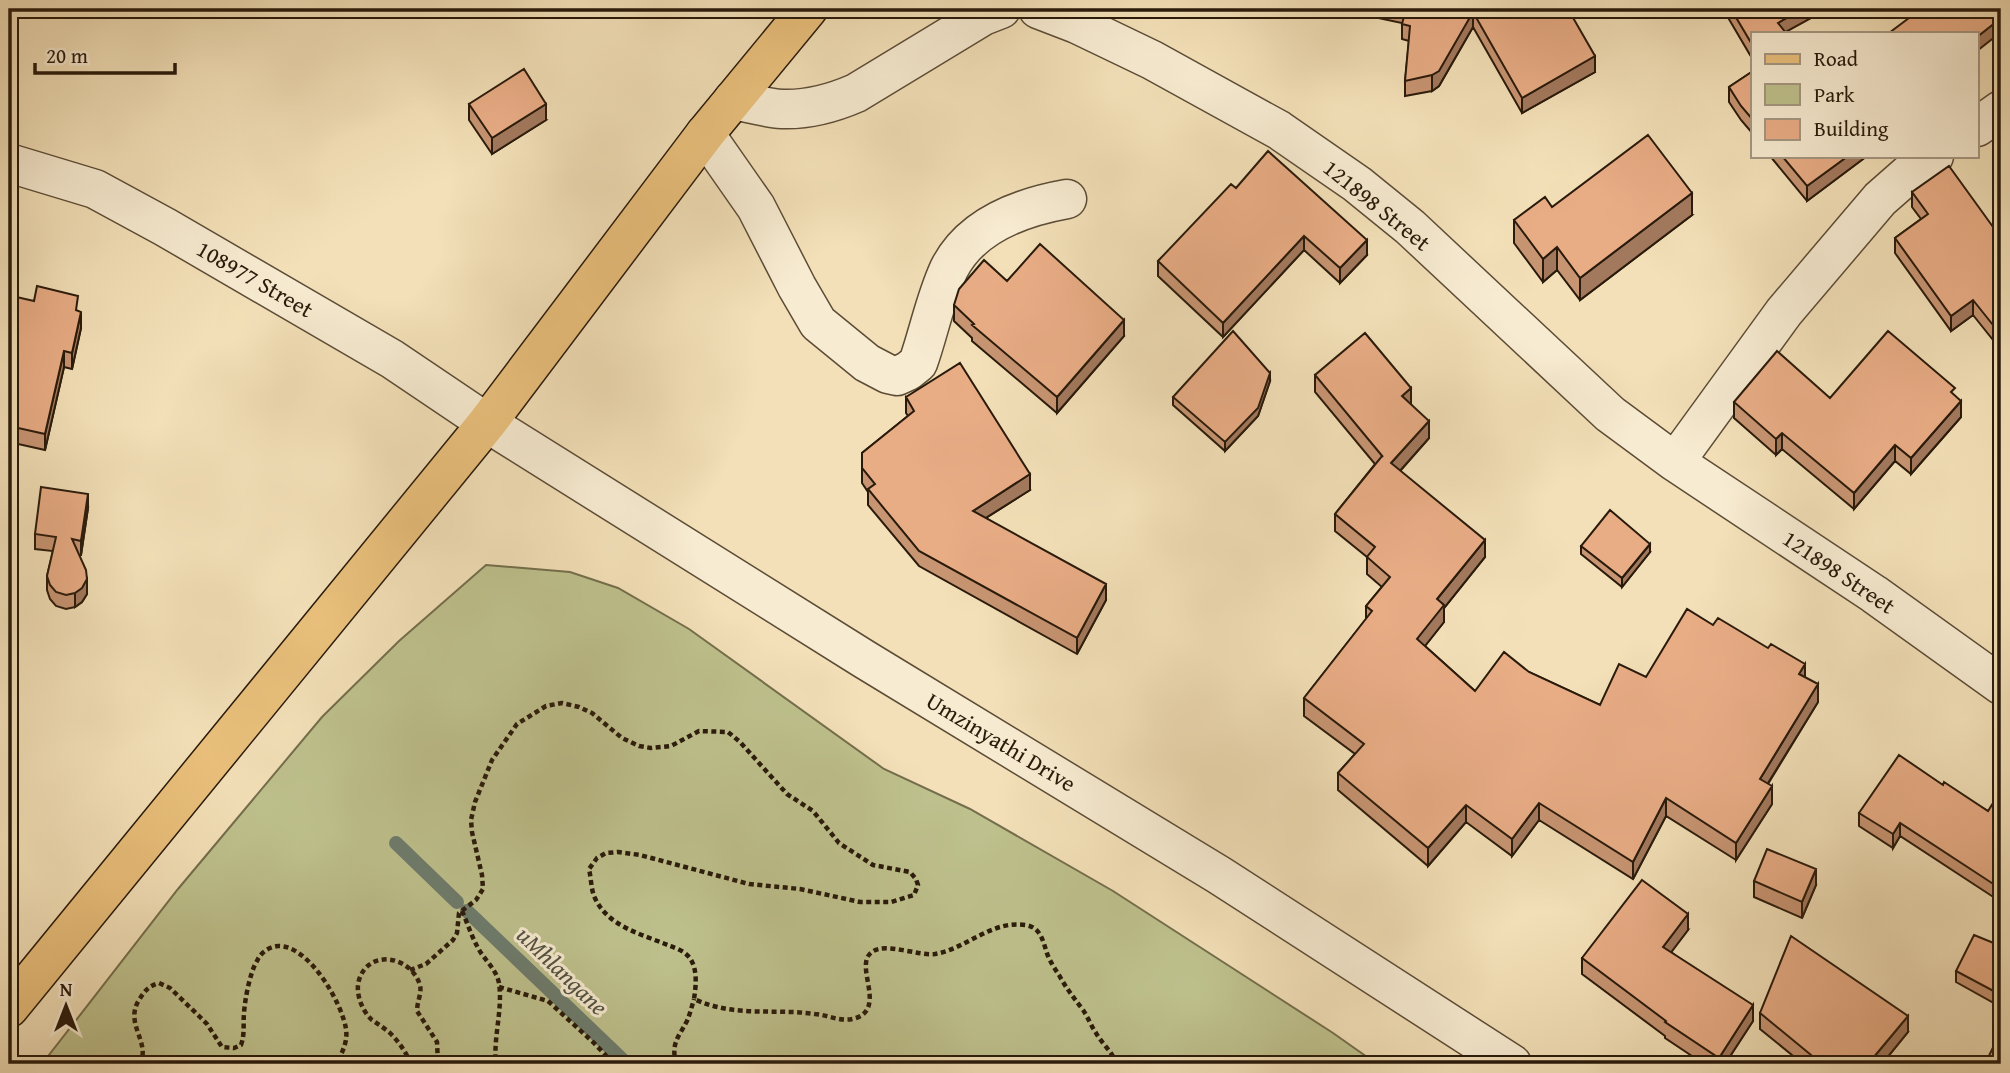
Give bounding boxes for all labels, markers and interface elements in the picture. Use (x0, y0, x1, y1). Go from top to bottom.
scale bar (35, 32, 175, 76)
legend (1751, 32, 1979, 158)
text: 20 m (46, 40, 88, 71)
text: Road (1814, 43, 1859, 74)
text: Park (1814, 79, 1855, 110)
text: Building (1814, 113, 1889, 144)
street label: 121898 Street (1317, 151, 1438, 258)
street label: 108977 Street (191, 232, 320, 325)
street label: 121898 Street (1776, 522, 1902, 622)
street label: Umzinyathi Drive (920, 684, 1082, 799)
water label: uMhlangane (509, 918, 616, 1023)
north arrow (32, 972, 102, 1042)
text: N (60, 975, 73, 1003)

